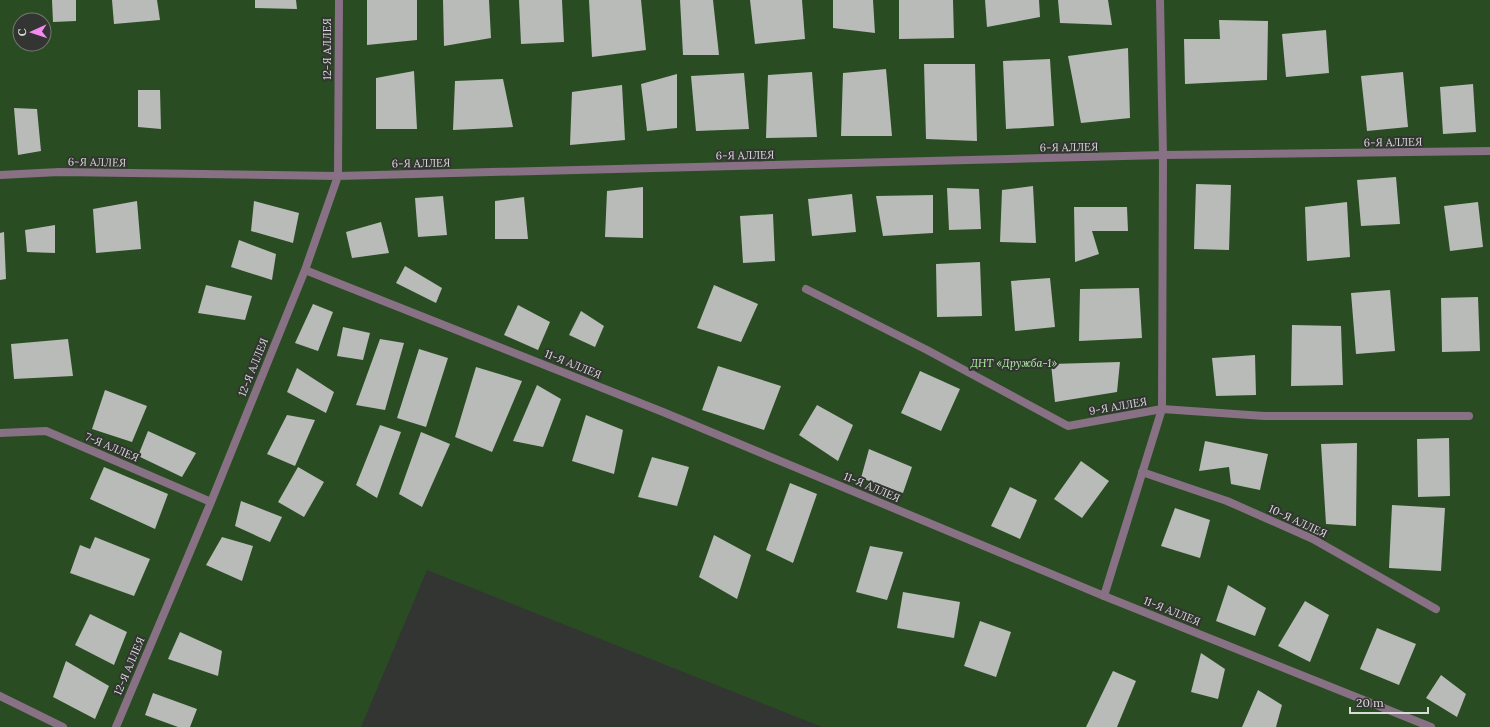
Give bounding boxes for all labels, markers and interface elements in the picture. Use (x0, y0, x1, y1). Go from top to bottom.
north arrow (12, 12, 52, 52)
street label: 12-Я АЛЛЕЯ (320, 18, 334, 80)
text: С (15, 28, 29, 37)
street label: 6-Я АЛЛЕЯ (1364, 134, 1422, 150)
street label: 6-Я АЛЛЕЯ (1040, 139, 1098, 155)
street label: 6-Я АЛЛЕЯ (716, 147, 774, 163)
street label: 6-Я АЛЛЕЯ (68, 154, 126, 170)
street label: 6-Я АЛЛЕЯ (392, 155, 450, 171)
street label: 12-Я АЛЛЕЯ (235, 336, 271, 398)
street label: 11-Я АЛЛЕЯ (543, 346, 603, 382)
park label: ДНТ «Дружба-1» (970, 356, 1057, 370)
street label: 9-Я АЛЛЕЯ (1088, 394, 1148, 418)
street label: 7-Я АЛЛЕЯ (83, 429, 141, 465)
street label: 11-Я АЛЛЕЯ (842, 469, 902, 505)
street label: 10-Я АЛЛЕЯ (1266, 501, 1330, 541)
street label: 11-Я АЛЛЕЯ (1142, 593, 1202, 629)
street label: 12-Я АЛЛЕЯ (110, 635, 148, 697)
scale bar (1350, 689, 1428, 715)
text: 20 m (1356, 695, 1384, 710)

